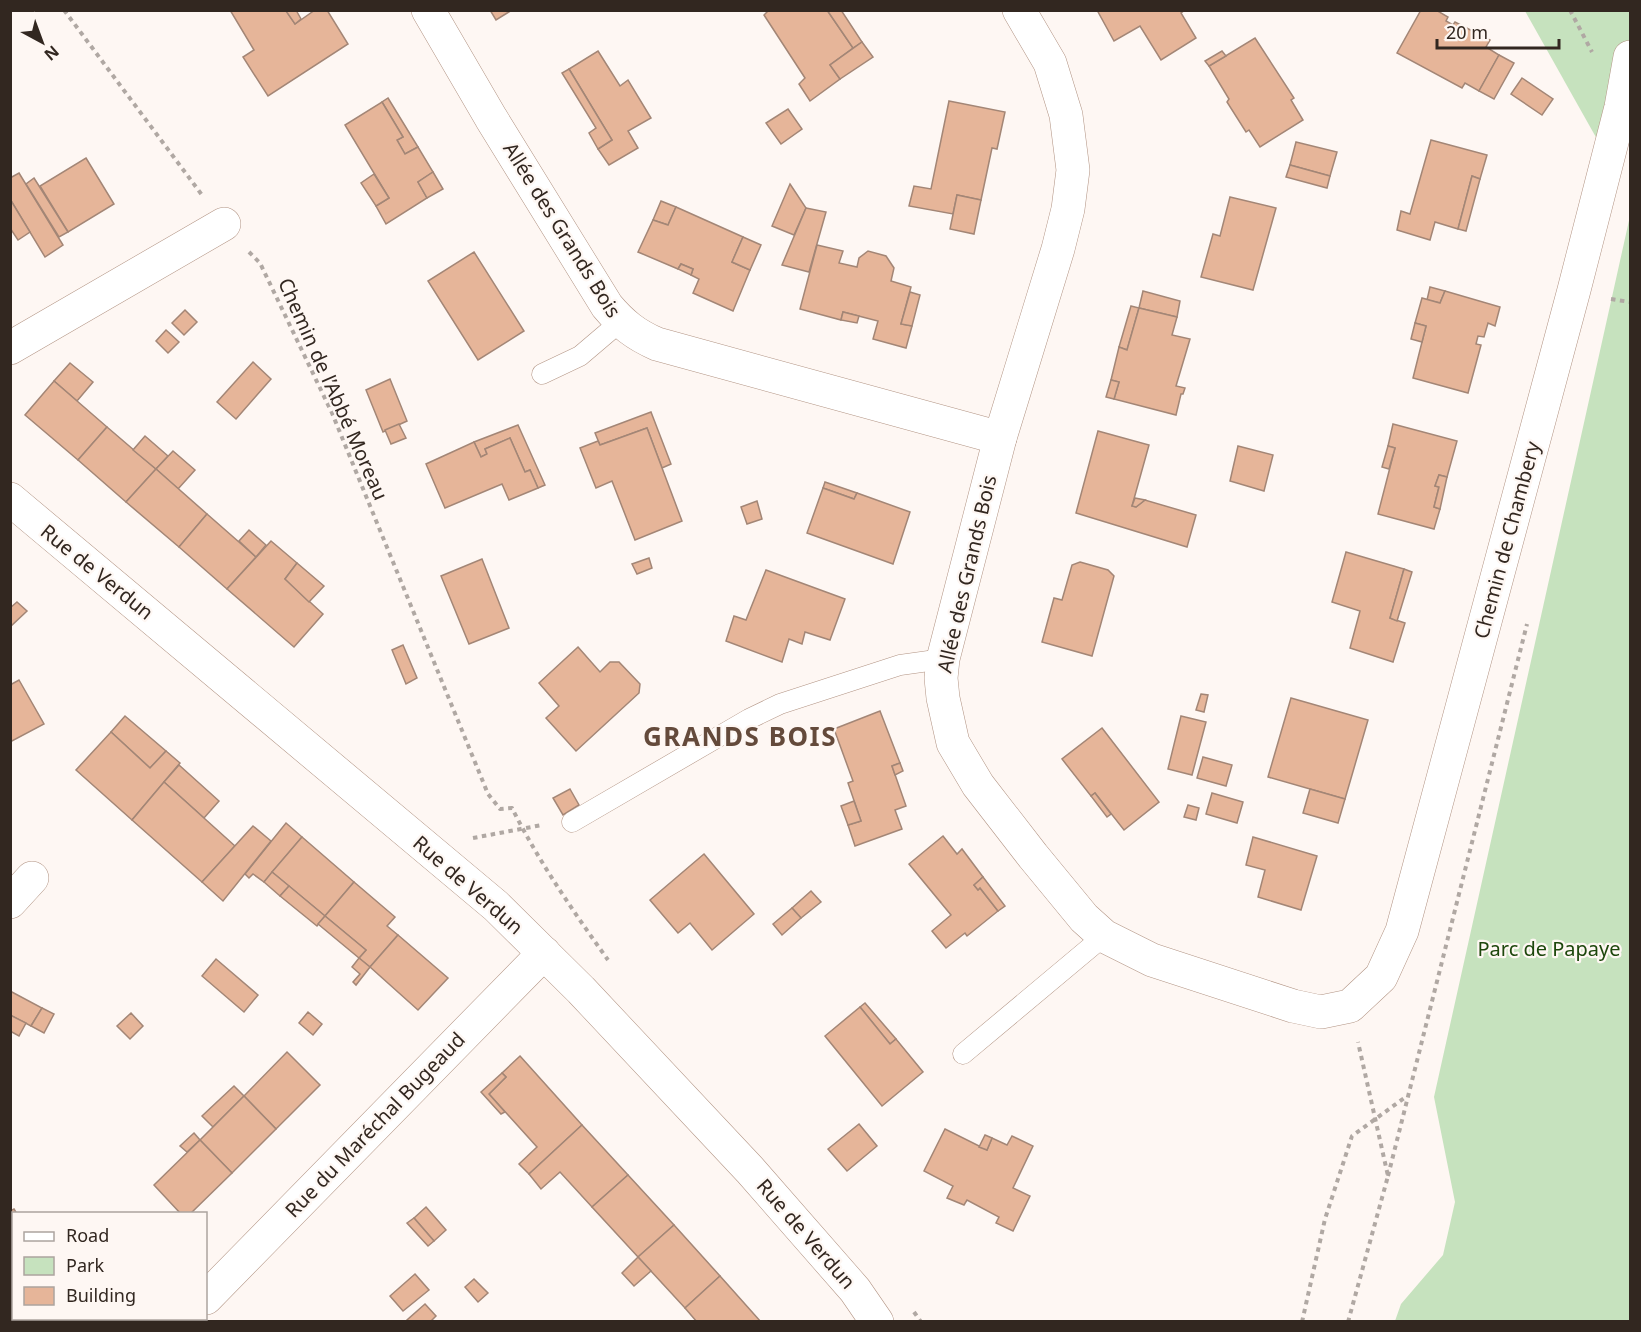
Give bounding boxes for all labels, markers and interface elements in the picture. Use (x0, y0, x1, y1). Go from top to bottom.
north arrow (12, 12, 72, 72)
scale bar (1437, 12, 1558, 50)
text: 20 m (1446, 20, 1488, 44)
text: N (40, 41, 64, 66)
street label: Allée des Grands Bois (497, 137, 627, 323)
street label: Chemin de l’Abbé Moreau (272, 273, 395, 504)
street label: Chemin de Chambery (1467, 437, 1546, 642)
street label: Allée des Grands Bois (931, 472, 1002, 675)
street label: Rue de Verdun (35, 518, 159, 625)
district label: GRANDS BOIS (643, 718, 837, 754)
street label: Rue de Verdun (407, 829, 529, 940)
park label: Parc de Papaye (1477, 935, 1621, 962)
street label: Rue du Maréchal Bugeaud (279, 1026, 470, 1223)
street label: Rue de Verdun (751, 1173, 862, 1295)
legend (12, 1212, 207, 1320)
text: Road (66, 1223, 109, 1247)
text: Park (66, 1253, 104, 1277)
text: Building (66, 1283, 136, 1307)

